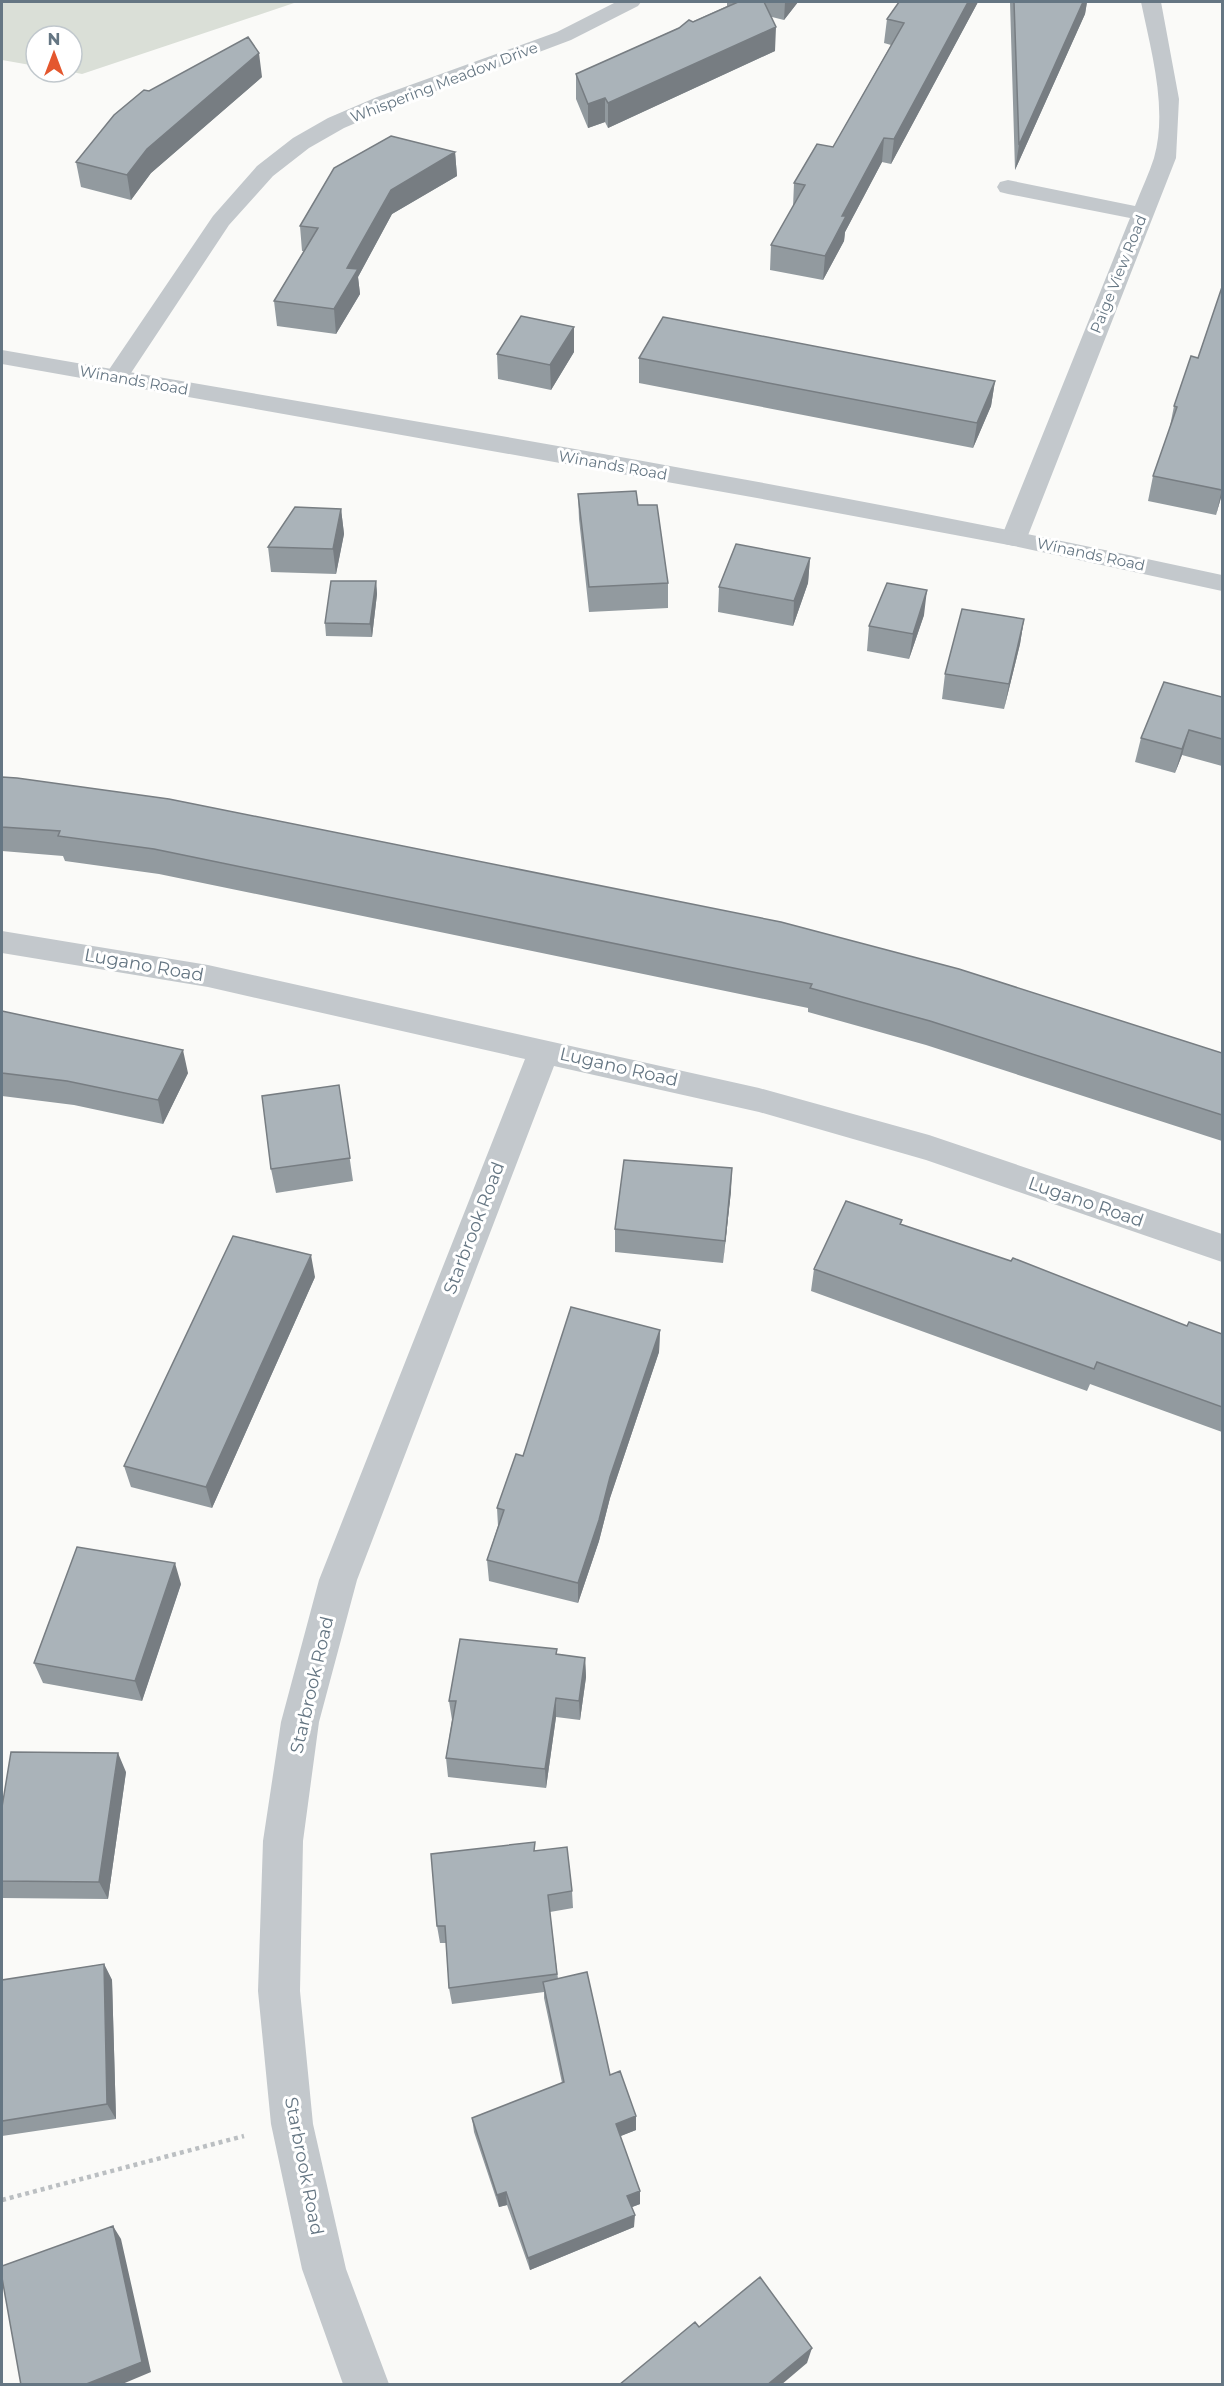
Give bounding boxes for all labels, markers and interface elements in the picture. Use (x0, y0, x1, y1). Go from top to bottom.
north arrow (24, 24, 84, 84)
text: N (48, 30, 60, 49)
street label: Whispering Meadow Drive (348, 37, 540, 127)
street label: Paige View Road (1086, 212, 1150, 336)
street label: Winands Road (78, 361, 190, 399)
street label: Winands Road (557, 446, 669, 484)
street label: Winands Road (1035, 533, 1147, 575)
street label: Lugano Road (83, 944, 205, 986)
street label: Lugano Road (558, 1043, 680, 1091)
street label: Starbrook Road (439, 1159, 509, 1297)
street label: Lugano Road (1025, 1172, 1147, 1232)
street label: Starbrook Road (286, 1614, 338, 1756)
street label: Starbrook Road (280, 2095, 328, 2237)

